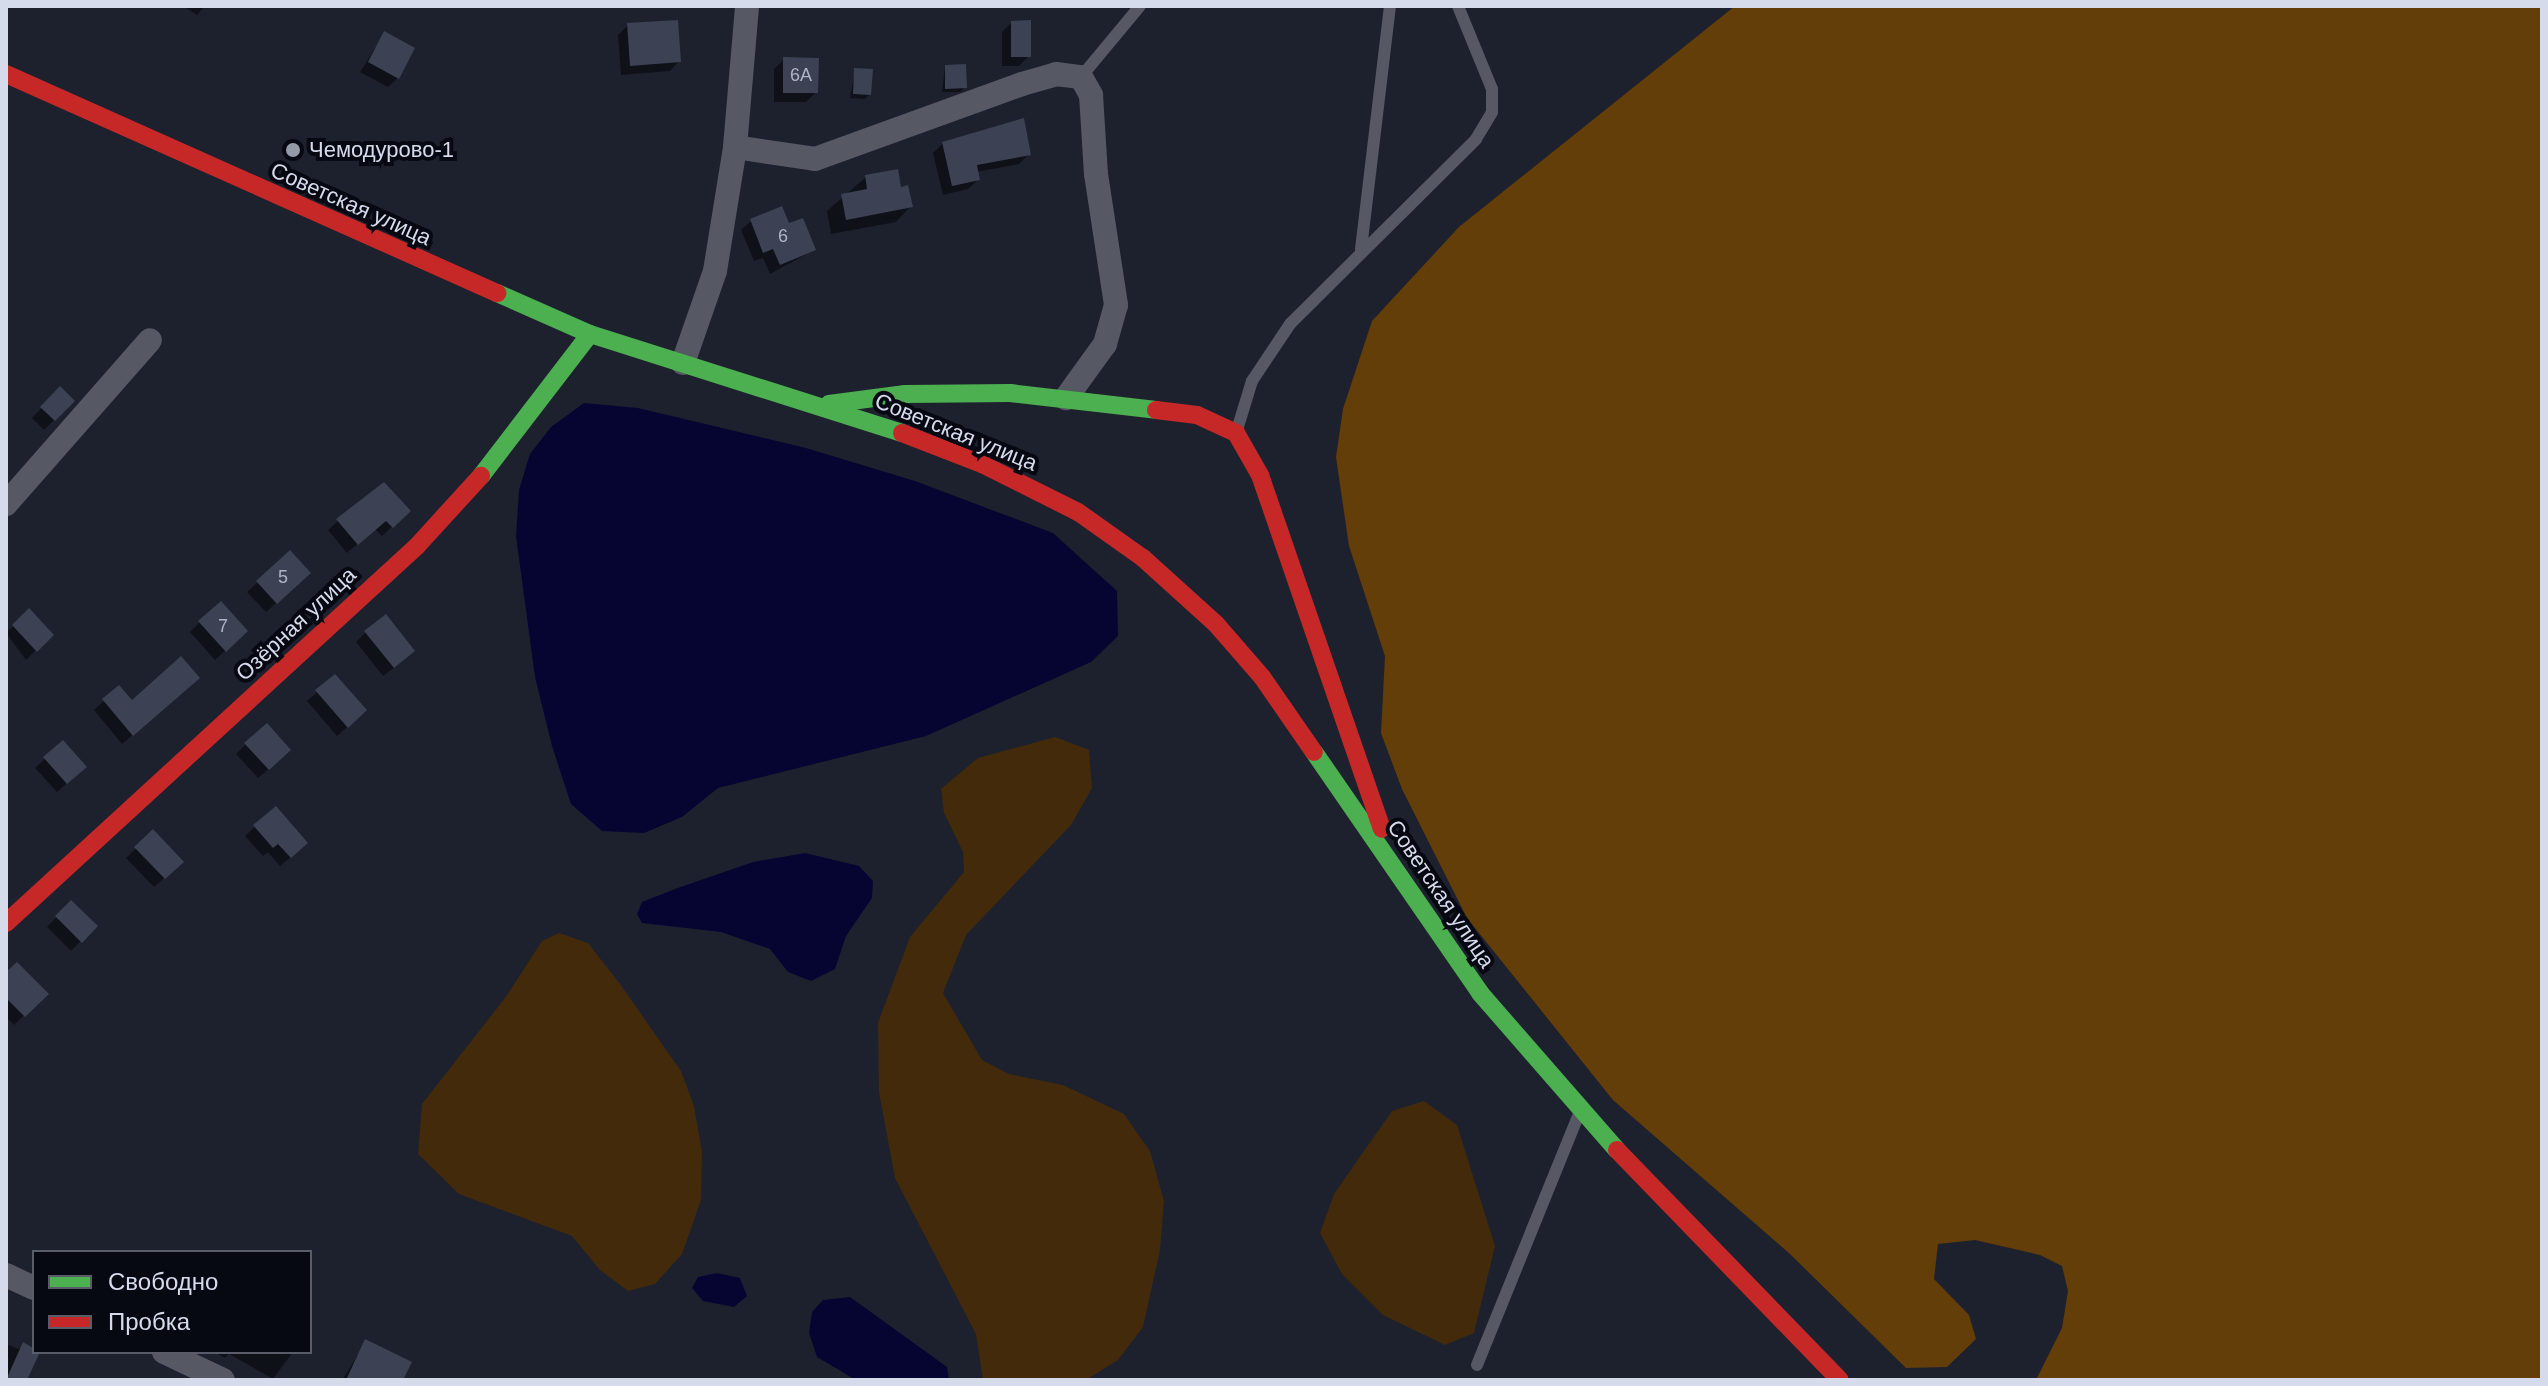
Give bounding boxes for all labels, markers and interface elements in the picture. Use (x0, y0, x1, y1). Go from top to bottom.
house number: 6А (790, 64, 812, 86)
place label: Чемодурово-1 (309, 137, 454, 163)
marker: Чемодурово-1 (284, 141, 302, 159)
street label: Советская улица (267, 157, 435, 251)
house number: 6 (778, 225, 788, 247)
street label: Советская улица (871, 387, 1041, 477)
street label: Озёрная улица (230, 562, 362, 686)
house number: 5 (278, 566, 288, 588)
house number: 7 (218, 615, 228, 637)
street label: Советская улица (1382, 815, 1500, 973)
legend (32, 1250, 312, 1354)
text: Свободно (108, 1268, 218, 1295)
text: Пробка (108, 1308, 190, 1335)

